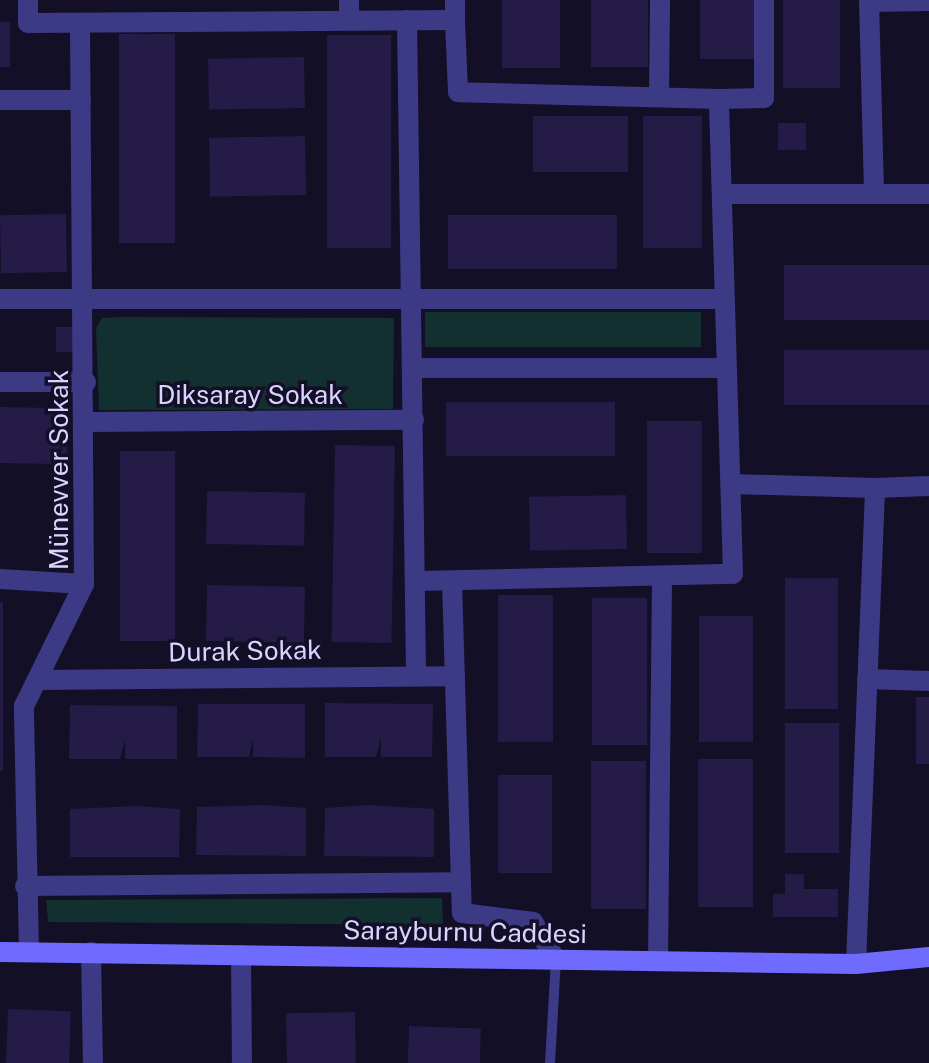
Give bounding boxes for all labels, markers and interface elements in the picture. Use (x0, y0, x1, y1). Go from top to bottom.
street label: Münevver Sokak (43, 370, 75, 570)
street label: Diksaray Sokak (157, 379, 343, 411)
street label: Durak Sokak (168, 634, 322, 668)
street label: Sarayburnu Caddesi (343, 914, 587, 950)

